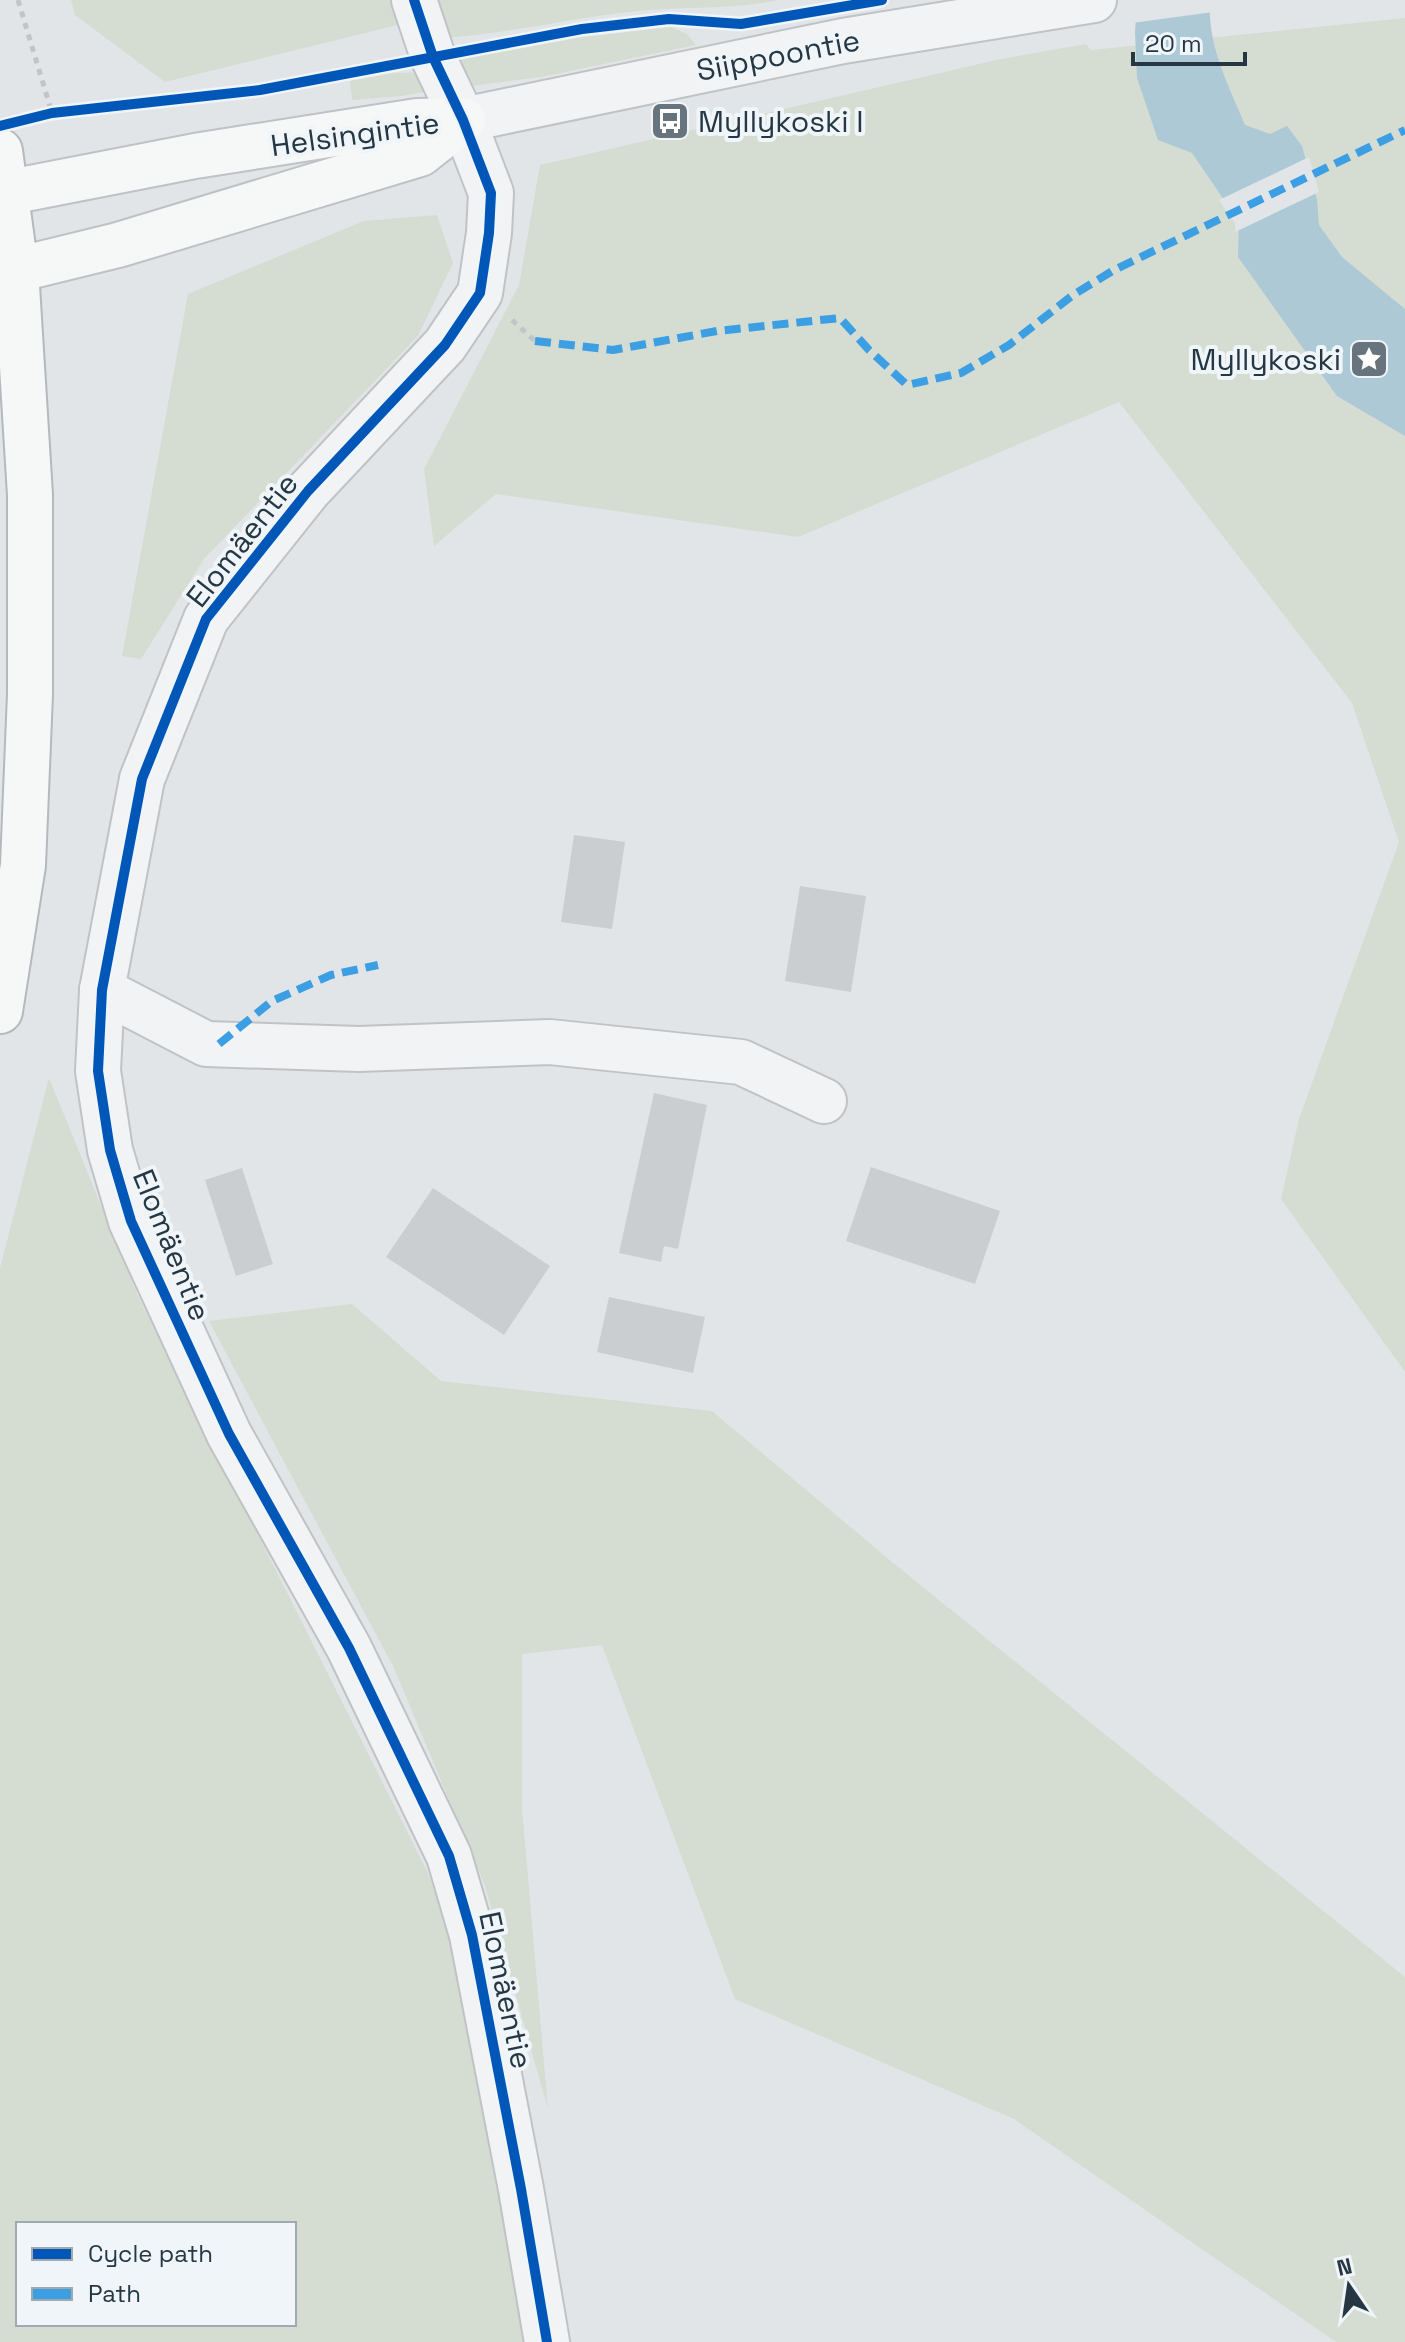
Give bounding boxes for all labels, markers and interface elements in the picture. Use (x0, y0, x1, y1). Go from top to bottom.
scale bar (1133, 16, 1245, 66)
street label: Siippoontie (693, 20, 863, 90)
text: 20 m (1145, 28, 1202, 59)
bus stop icon: Myllykoski I (649, 100, 691, 142)
place label: Myllykoski I (698, 102, 864, 141)
street label: Helsingintie (268, 103, 442, 165)
place icon: Myllykoski (1348, 338, 1390, 380)
place label: Myllykoski (1190, 340, 1341, 379)
street label: Elomäentie (177, 465, 307, 615)
street label: Elomäentie (124, 1163, 220, 1327)
street label: Elomäentie (470, 1908, 542, 2072)
legend (16, 2222, 296, 2326)
text: Cycle path (88, 2238, 213, 2269)
north arrow (1309, 2246, 1389, 2326)
text: N (1334, 2251, 1355, 2282)
text: Path (88, 2278, 141, 2309)

